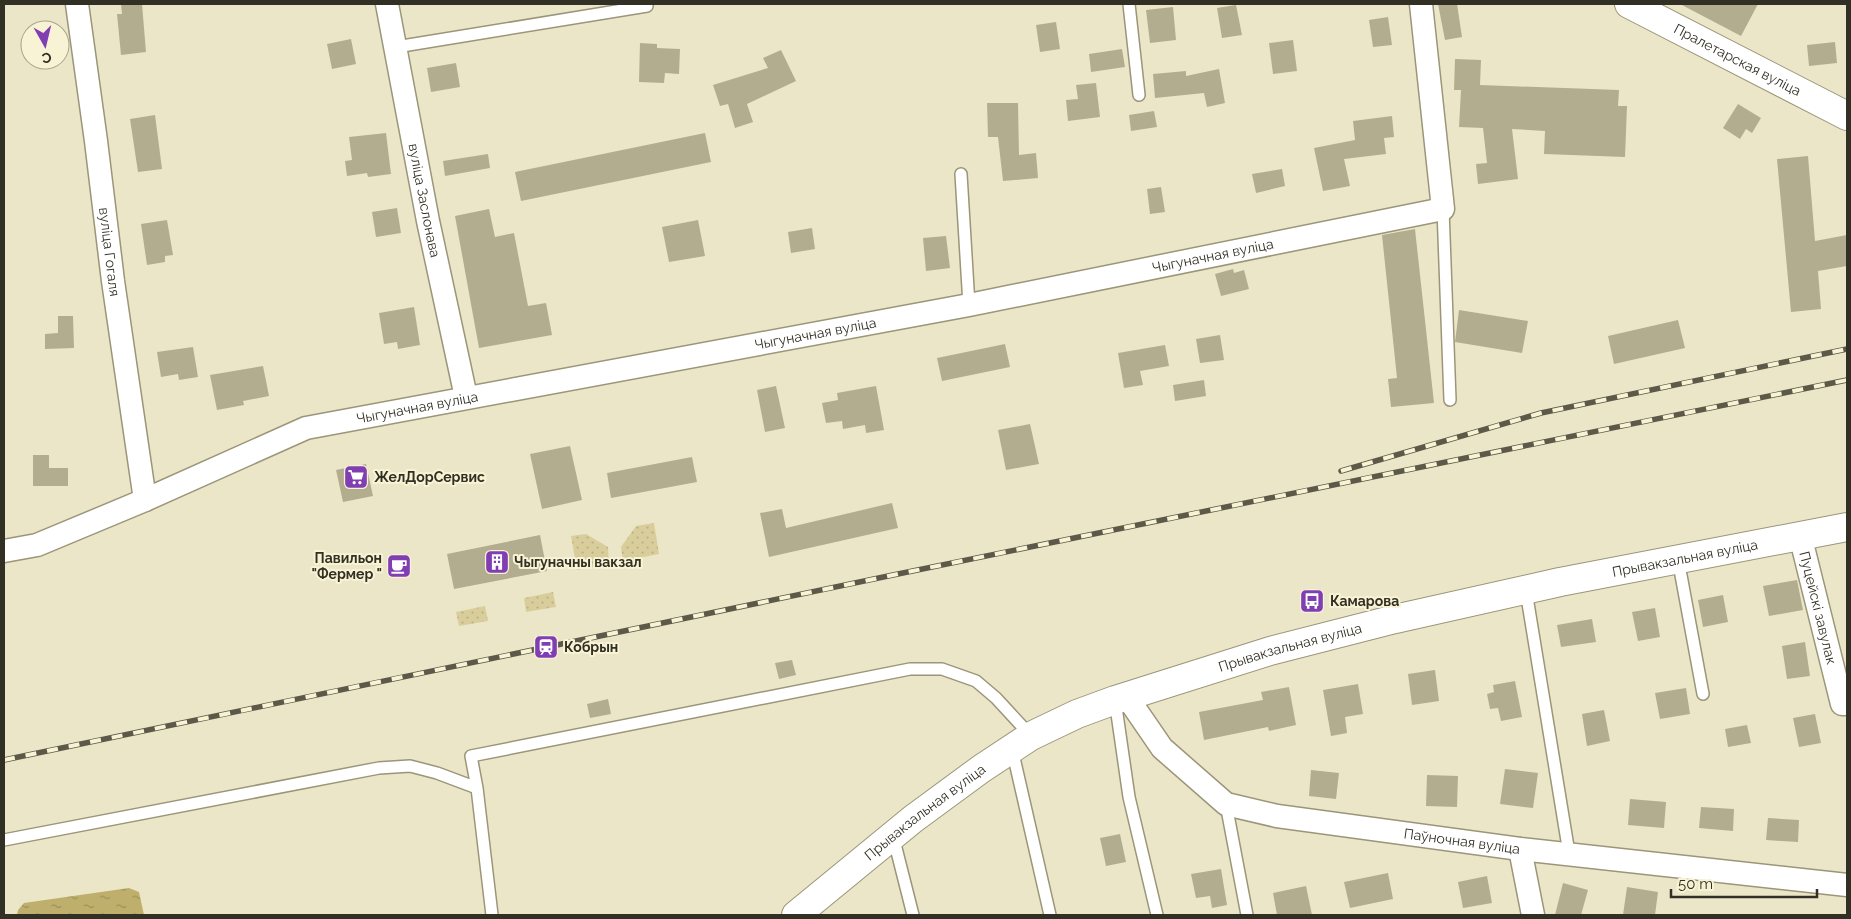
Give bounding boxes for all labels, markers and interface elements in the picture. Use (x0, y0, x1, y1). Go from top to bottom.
north arrow (20, 20, 70, 70)
street label: Пралетарская вуліца (1671, 20, 1804, 99)
text: С (41, 49, 53, 67)
street label: вуліца Заслонава (406, 142, 444, 259)
street label: вуліца Гогаля (96, 206, 123, 297)
street label: Чыгуначная вуліца (1151, 236, 1275, 276)
street label: Чыгуначная вуліца (753, 314, 878, 353)
street label: Чыгуначная вуліца (355, 388, 479, 426)
supermarket icon: ЖелДорСервис (343, 464, 369, 490)
place label: ЖелДорСервис (374, 469, 485, 485)
street label: Прывакзальная вуліца (1611, 536, 1759, 580)
building icon: Чыгуначны вакзал (484, 549, 510, 575)
place label: Павильон "Фермер " (312, 550, 382, 582)
street label: Пуцейскі завулак (1796, 550, 1840, 666)
cafe icon: Павильон "Фермер " (386, 553, 412, 579)
place label: Чыгуначны вакзал (514, 554, 642, 570)
bus stop icon: Камарова (1299, 588, 1325, 614)
place label: Камарова (1330, 593, 1399, 609)
street label: Прывакзальная вуліца (1216, 620, 1363, 675)
station icon: Кобрын (533, 634, 559, 660)
place label: Кобрын (564, 639, 618, 655)
street label: Прывакзальная вуліца (861, 761, 988, 863)
street label: Паўночная вуліца (1403, 825, 1521, 857)
scale bar (1671, 866, 1817, 898)
text: 50 m (1678, 875, 1713, 893)

